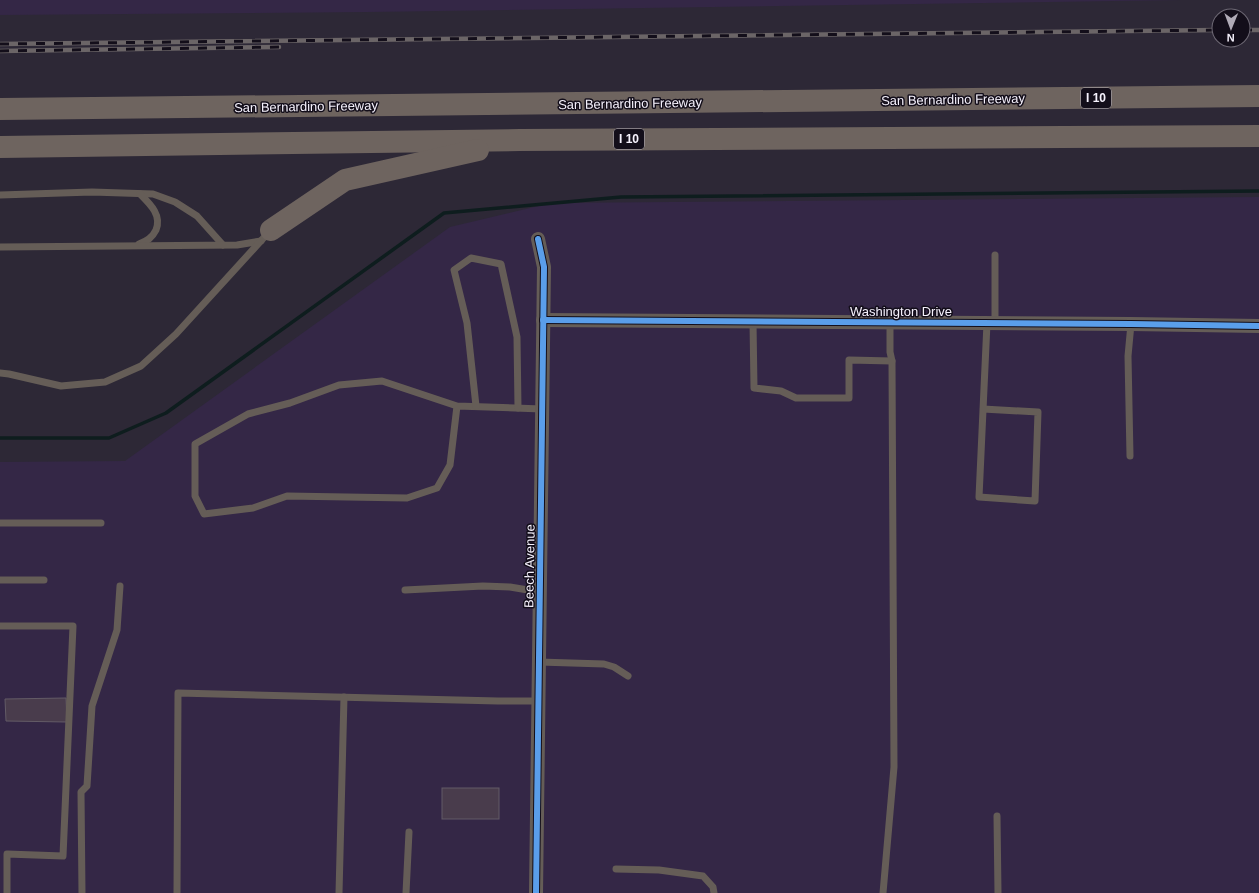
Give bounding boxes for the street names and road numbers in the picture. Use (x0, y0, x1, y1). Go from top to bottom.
road number: I 10 (1081, 88, 1111, 108)
street label: San Bernardino Freeway (881, 91, 1026, 108)
street label: San Bernardino Freeway (558, 95, 703, 112)
street label: San Bernardino Freeway (234, 98, 379, 115)
road number: I 10 (614, 129, 644, 149)
street label: Washington Drive (850, 304, 952, 319)
street label: Beech Avenue (521, 524, 538, 608)

